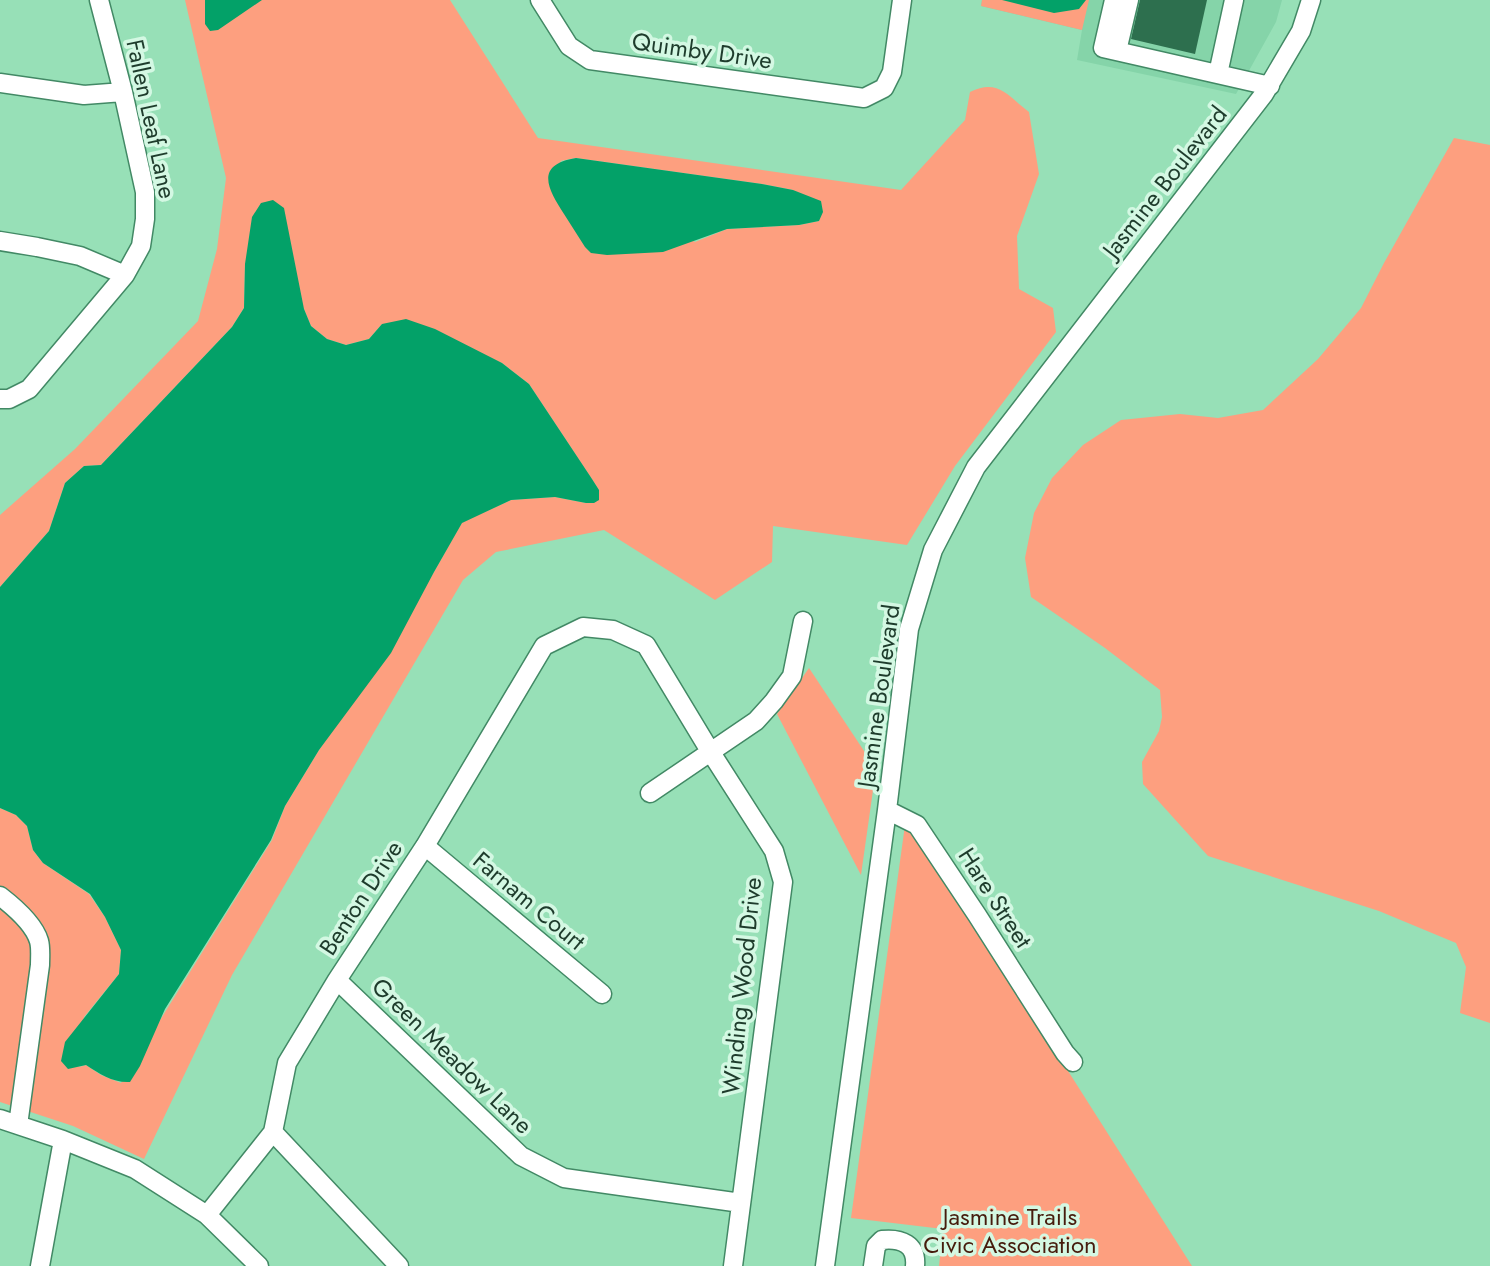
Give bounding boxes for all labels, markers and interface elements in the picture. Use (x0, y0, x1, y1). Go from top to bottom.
street label: Quimby Drive (630, 23, 774, 78)
street label: Fallen Leaf Lane (118, 36, 185, 202)
street label: Jasmine Boulevard (1092, 98, 1235, 268)
street label: Jasmine Boulevard (848, 602, 909, 793)
street label: Benton Drive (310, 834, 411, 962)
street label: Hare Street (950, 841, 1041, 955)
street label: Farnam Court (465, 843, 593, 958)
street label: Winding Wood Drive (713, 876, 770, 1096)
street label: Green Meadow Lane (364, 970, 541, 1142)
park label: Jasmine Trails Civic Association (923, 1199, 1097, 1262)

